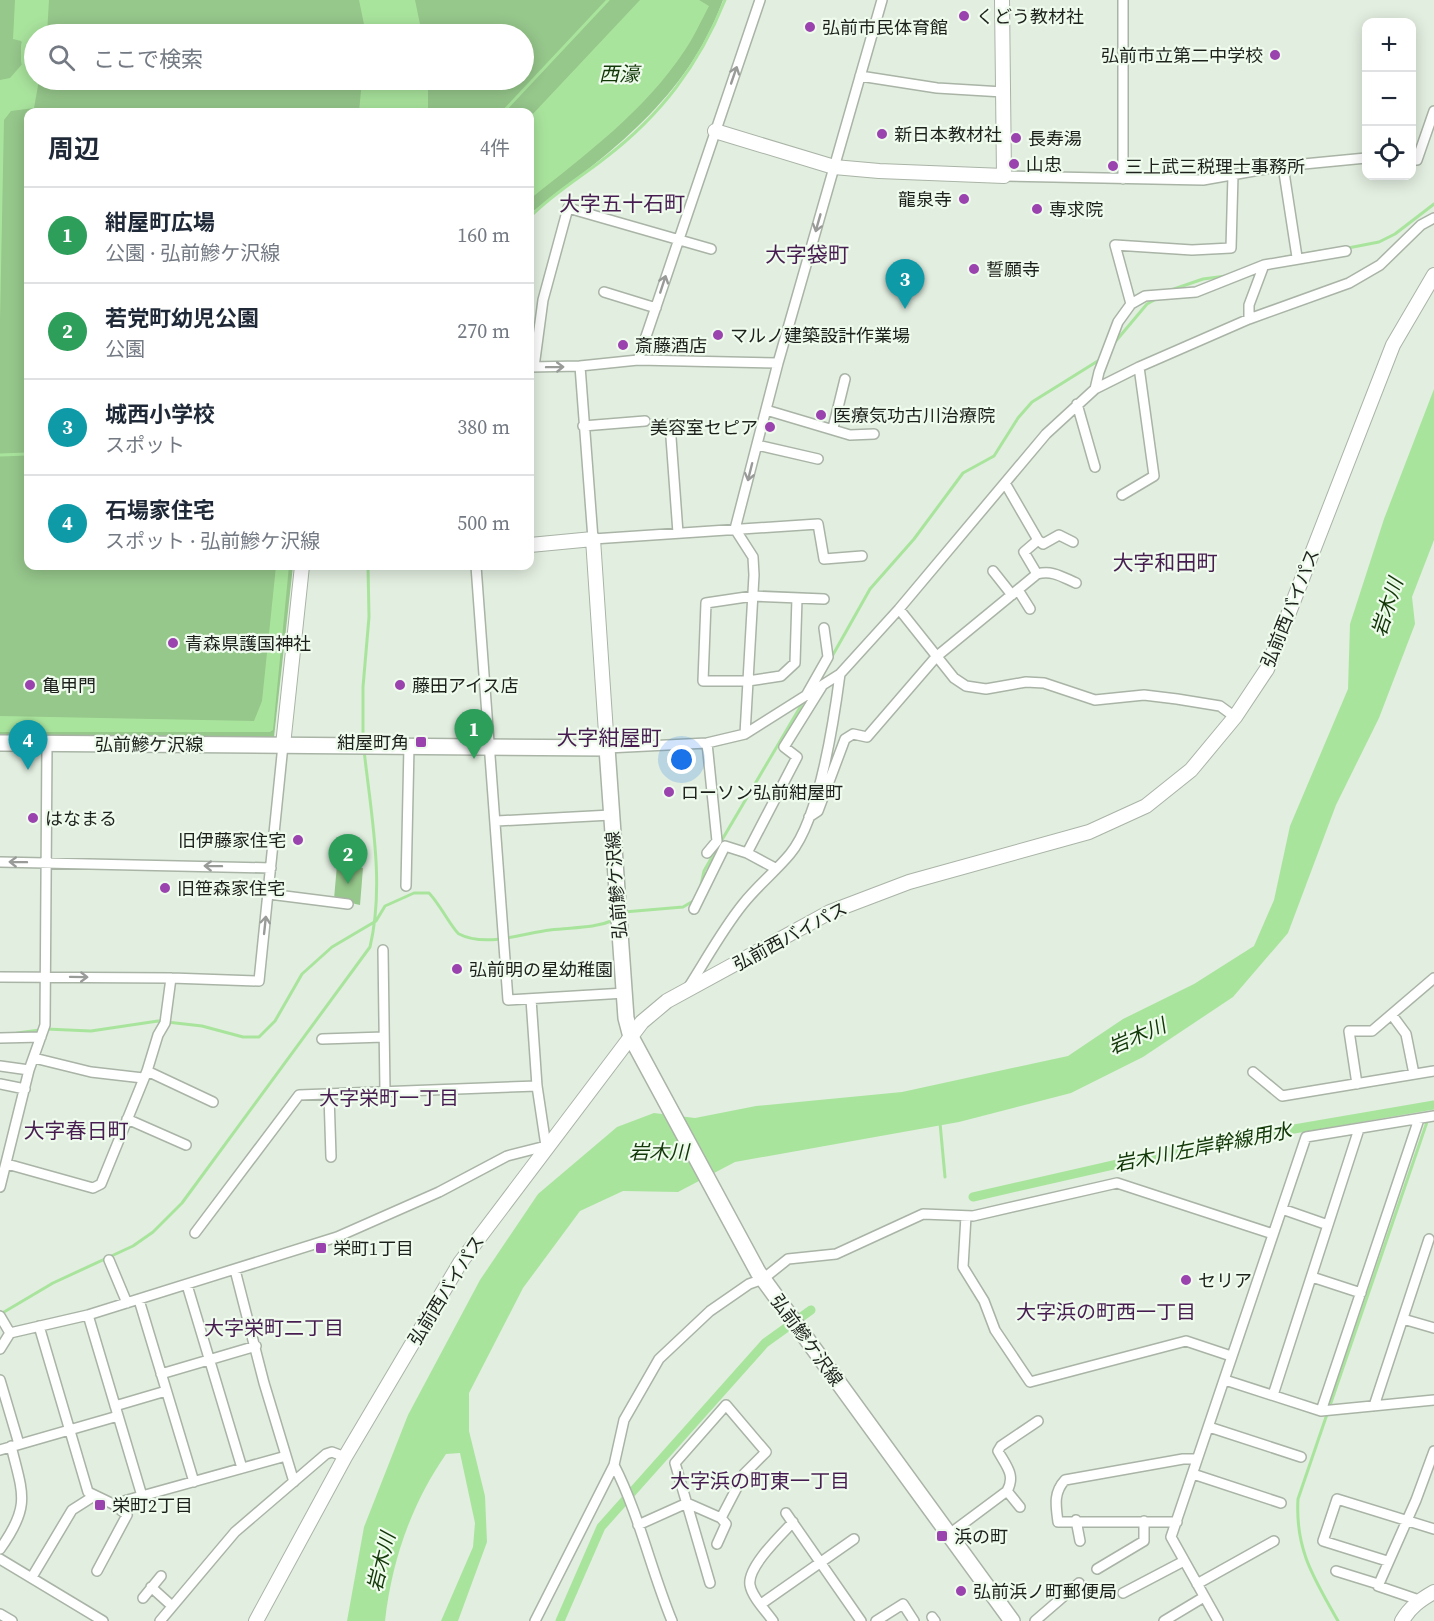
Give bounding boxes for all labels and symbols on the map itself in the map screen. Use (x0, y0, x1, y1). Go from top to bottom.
place label: くどう教材社 (976, 4, 1084, 29)
marker: くどう教材社 (957, 9, 971, 23)
place label: 弘前市民体育館 (822, 15, 948, 40)
marker: 弘前市民体育館 (803, 20, 817, 34)
place label: 弘前市立第二中学校 (1101, 43, 1263, 68)
marker: 弘前市立第二中学校 (1268, 48, 1282, 62)
water label: 西濠 (599, 60, 642, 88)
one-way arrow (729, 66, 740, 85)
place label: 新日本教材社 (894, 122, 1002, 147)
place label: 長寿湯 (1028, 126, 1082, 151)
marker: 新日本教材社 (875, 127, 889, 141)
marker: 長寿湯 (1009, 131, 1023, 145)
place label: 山忠 (1026, 152, 1062, 177)
place label: 三上武三税理士事務所 (1125, 154, 1305, 179)
marker: 山忠 (1007, 157, 1021, 171)
marker: 三上武三税理士事務所 (1106, 159, 1120, 173)
place label: 龍泉寺 (898, 187, 952, 212)
district label: 大字五十石町 (559, 189, 685, 218)
marker: 龍泉寺 (957, 192, 971, 206)
place label: 専求院 (1049, 197, 1103, 222)
marker: 専求院 (1030, 202, 1044, 216)
one-way arrow (812, 213, 823, 232)
district label: 大字袋町 (765, 240, 849, 269)
place label: 誓願寺 (986, 257, 1040, 282)
pin: 3 (886, 260, 924, 309)
marker: 誓願寺 (967, 262, 981, 276)
one-way arrow (658, 275, 669, 294)
place label: マルノ建築設計作業場 (730, 323, 910, 348)
marker: マルノ建築設計作業場 (711, 328, 725, 342)
place label: 斎藤酒店 (635, 333, 707, 358)
marker: 斎藤酒店 (616, 338, 630, 352)
one-way arrow (544, 361, 564, 372)
place label: 医療気功古川治療院 (833, 403, 995, 428)
marker: 医療気功古川治療院 (814, 408, 828, 422)
place label: 美容室セピア (650, 415, 758, 440)
marker: 美容室セピア (763, 420, 777, 434)
one-way arrow (743, 462, 755, 481)
street label: 弘前西バイパス (1255, 545, 1325, 671)
district label: 大字和田町 (1113, 548, 1218, 577)
water label: 岩木川 (1364, 572, 1410, 640)
place label: 青森県護国神社 (185, 631, 311, 656)
marker: 青森県護国神社 (166, 636, 180, 650)
place label: 亀甲門 (42, 673, 96, 698)
place label: 藤田アイス店 (412, 673, 519, 698)
marker: 亀甲門 (23, 678, 37, 692)
marker: 藤田アイス店 (393, 678, 407, 692)
pin: 1 (454, 710, 494, 759)
pin: 4 (9, 720, 48, 770)
district label: 大字紺屋町 (557, 723, 662, 752)
place label: 紺屋町角 (337, 730, 409, 755)
street label: 弘前鰺ケ沢線 (95, 732, 203, 757)
marker: 紺屋町角 (414, 735, 428, 749)
your location (667, 745, 696, 774)
place label: ローソン弘前紺屋町 (681, 780, 843, 805)
marker: ローソン弘前紺屋町 (662, 785, 676, 799)
place label: はなまる (45, 806, 117, 831)
marker: はなまる (26, 811, 40, 825)
place label: 旧伊藤家住宅 (178, 828, 286, 853)
street label: 弘前鰺ケ沢線 (600, 830, 632, 940)
marker: 旧伊藤家住宅 (291, 833, 305, 847)
pin: 2 (328, 834, 368, 884)
one-way arrow (8, 856, 28, 868)
one-way arrow (203, 861, 223, 872)
place label: 旧笹森家住宅 (177, 876, 285, 901)
marker: 旧笹森家住宅 (158, 881, 172, 895)
street label: 弘前西バイパス (729, 895, 851, 977)
one-way arrow (260, 915, 271, 935)
place label: 弘前明の星幼稚園 (469, 957, 613, 982)
marker: 弘前明の星幼稚園 (450, 962, 464, 976)
one-way arrow (69, 971, 89, 983)
water label: 岩木川 (1104, 1011, 1172, 1061)
district label: 大字栄町一丁目 (319, 1084, 459, 1112)
district label: 大字春日町 (24, 1116, 129, 1145)
water label: 岩木川左岸幹線用水 (1112, 1116, 1296, 1178)
water label: 岩木川 (629, 1138, 691, 1166)
street label: 弘前西バイパス (402, 1230, 490, 1350)
place label: 栄町1丁目 (333, 1236, 414, 1261)
marker: 栄町1丁目 (314, 1241, 328, 1255)
place label: セリア (1198, 1268, 1252, 1293)
marker: セリア (1179, 1273, 1193, 1287)
street label: 弘前鰺ケ沢線 (765, 1289, 849, 1391)
district label: 大字浜の町西一丁目 (1016, 1298, 1196, 1326)
district label: 大字栄町二丁目 (204, 1314, 344, 1342)
district label: 大字浜の町東一丁目 (670, 1467, 850, 1495)
place label: 栄町2丁目 (112, 1493, 193, 1518)
marker: 栄町2丁目 (93, 1498, 107, 1512)
place label: 浜の町 (954, 1524, 1008, 1549)
water label: 岩木川 (360, 1528, 402, 1594)
marker: 浜の町 (935, 1529, 949, 1543)
place label: 弘前浜ノ町郵便局 (973, 1579, 1117, 1604)
marker: 弘前浜ノ町郵便局 (954, 1584, 968, 1598)

